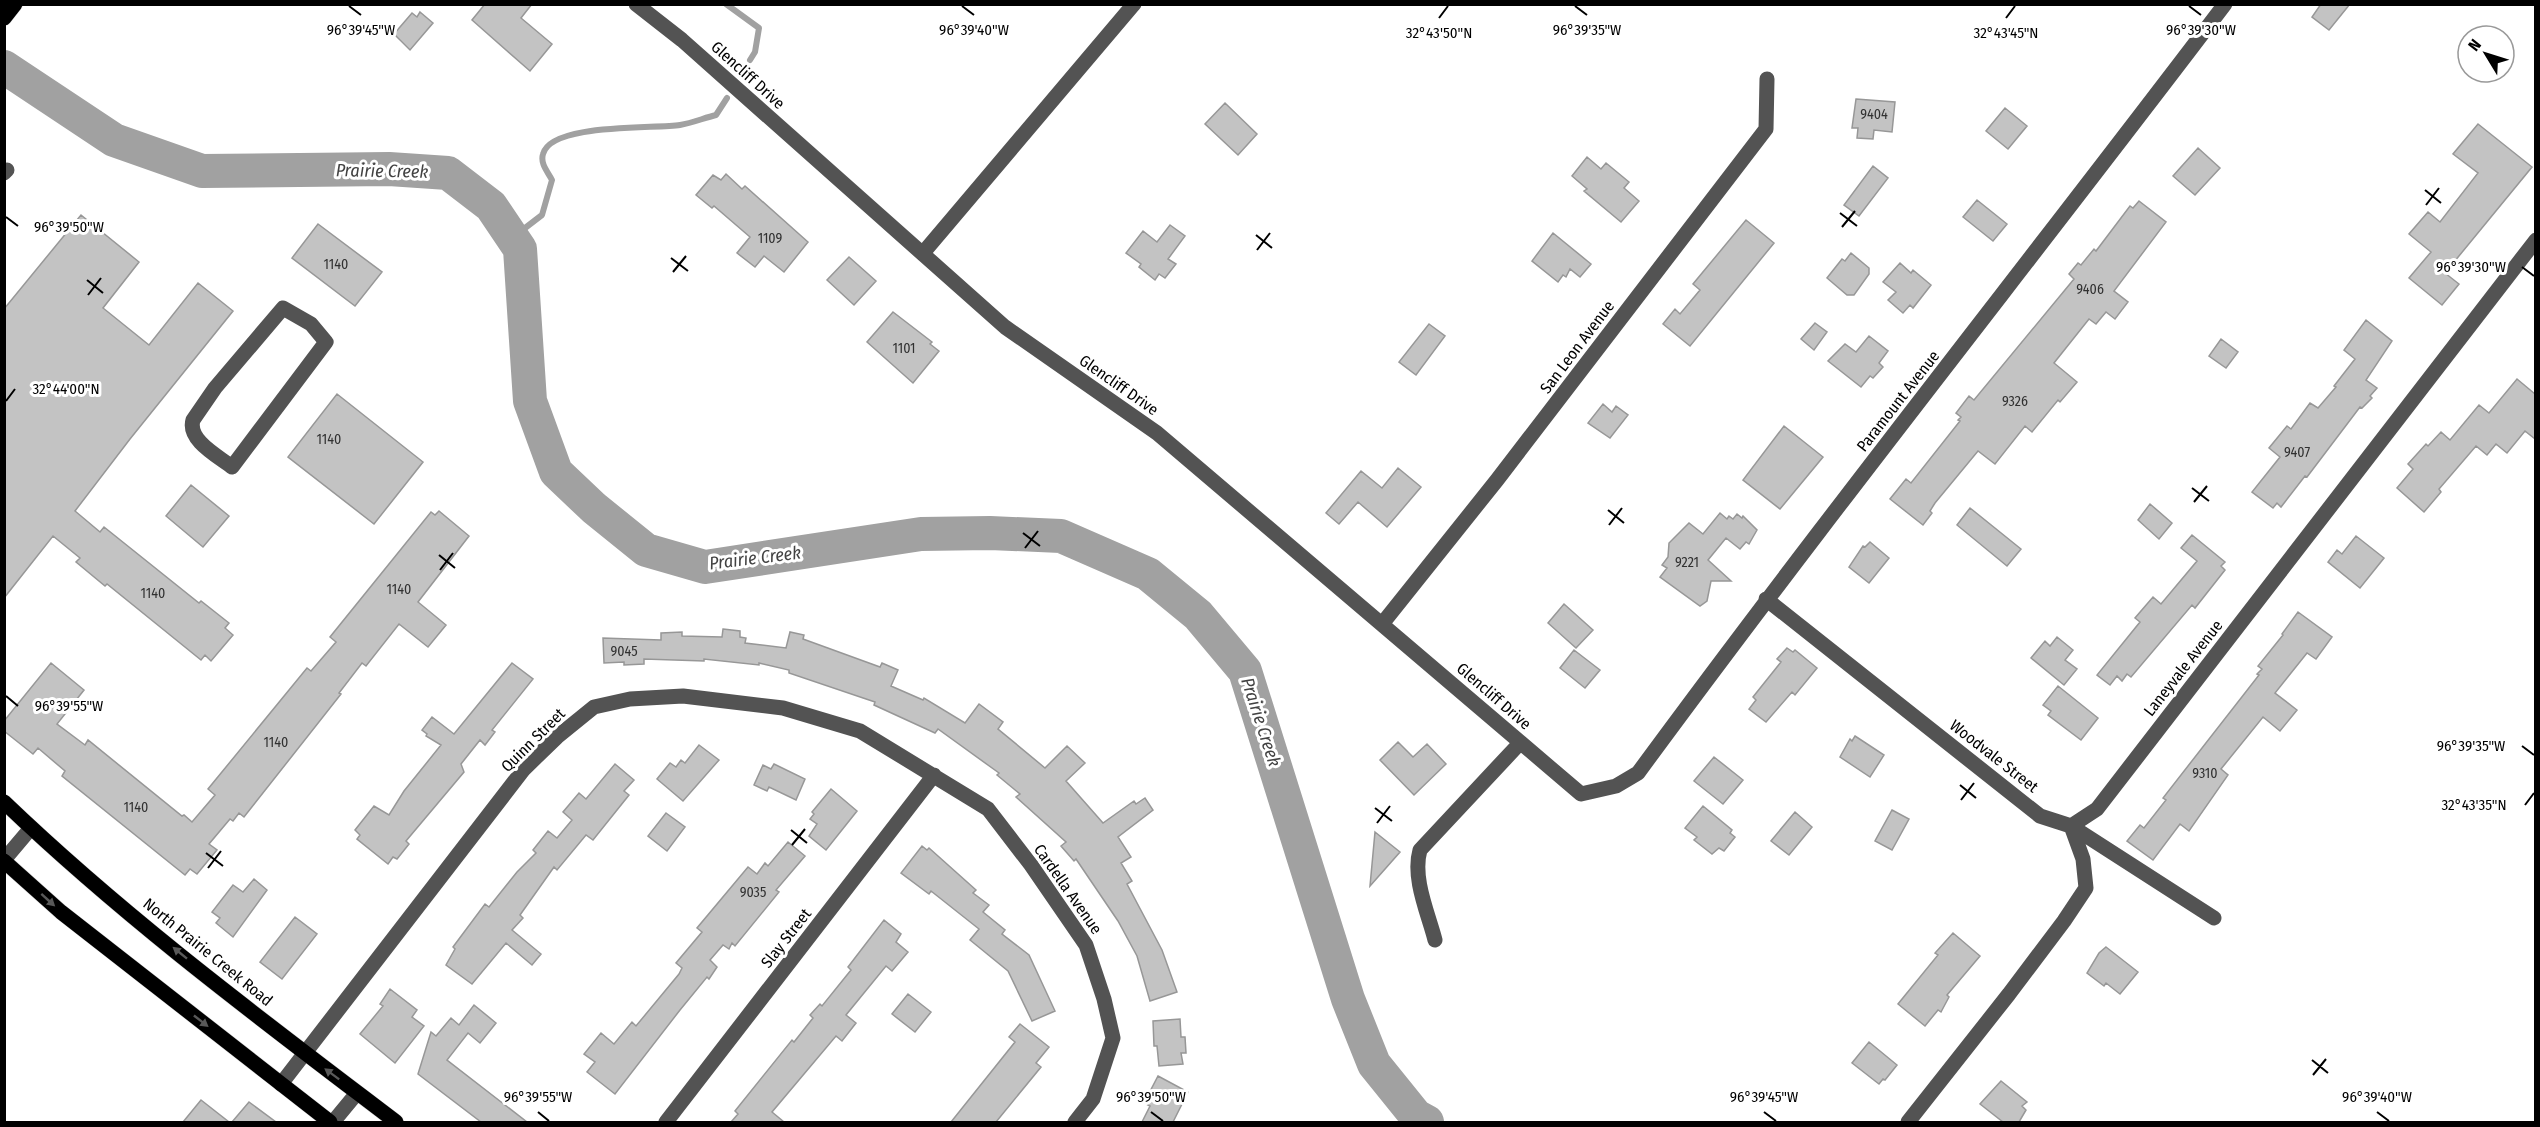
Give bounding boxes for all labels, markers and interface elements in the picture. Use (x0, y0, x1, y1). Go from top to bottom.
text: 96°39'45"W (327, 21, 395, 39)
text: 96°39'40"W (939, 21, 1009, 39)
text: 96°39'35"W (1553, 21, 1621, 39)
text: 96°39'30"W (2166, 21, 2236, 39)
text: 32°43'50"N (1406, 24, 1472, 42)
text: 32°43'45"N (1974, 24, 2038, 42)
north arrow (2456, 24, 2516, 84)
text: N (2464, 35, 2485, 55)
street label: Glencliff Drive (707, 37, 789, 113)
house number: 9404 (1860, 106, 1888, 123)
water label: Prairie Creek (336, 159, 428, 183)
text: 96°39'50"W (34, 218, 104, 236)
house number: 1109 (758, 230, 783, 247)
house number: 1140 (324, 256, 348, 273)
text: 96°39'30"W (2436, 258, 2506, 276)
house number: 9406 (2076, 281, 2104, 298)
street label: San Leon Avenue (1536, 297, 1618, 397)
house number: 1101 (892, 340, 916, 357)
street label: Paramount Avenue (1853, 347, 1943, 455)
street label: Glencliff Drive (1076, 351, 1162, 419)
text: 32°44'00"N (32, 380, 100, 398)
house number: 9326 (2002, 393, 2028, 410)
house number: 1140 (317, 431, 341, 448)
house number: 9407 (2284, 444, 2310, 461)
water label: Prairie Creek (708, 541, 802, 575)
house number: 9221 (1675, 554, 1699, 571)
house number: 1140 (387, 581, 411, 598)
house number: 1140 (141, 585, 165, 602)
street label: Laneyvale Avenue (2140, 616, 2226, 720)
house number: 9045 (610, 643, 638, 660)
street label: Glencliff Drive (1453, 659, 1535, 733)
water label: Prairie Creek (1236, 675, 1286, 769)
text: 96°39'55"W (35, 697, 103, 715)
street label: Quinn Street (497, 704, 569, 776)
street label: Woodvale Street (1946, 716, 2043, 797)
house number: 1140 (264, 734, 288, 751)
text: 96°39'35"W (2437, 737, 2505, 755)
house number: 9310 (2192, 765, 2218, 782)
text: 32°43'35"N (2441, 796, 2507, 814)
house number: 1140 (124, 799, 148, 816)
street label: Cardella Avenue (1030, 840, 1106, 938)
house number: 9035 (740, 884, 766, 901)
one-way arrow (40, 893, 55, 906)
street label: North Prairie Creek Road (140, 894, 276, 1010)
street label: Slay Street (757, 904, 815, 971)
one-way arrow (172, 946, 188, 959)
one-way arrow (192, 1015, 208, 1027)
one-way arrow (325, 1069, 340, 1081)
text: 96°39'55"W (504, 1088, 572, 1106)
text: 96°39'50"W (1116, 1088, 1186, 1106)
text: 96°39'45"W (1730, 1088, 1798, 1106)
text: 96°39'40"W (2342, 1088, 2412, 1106)

